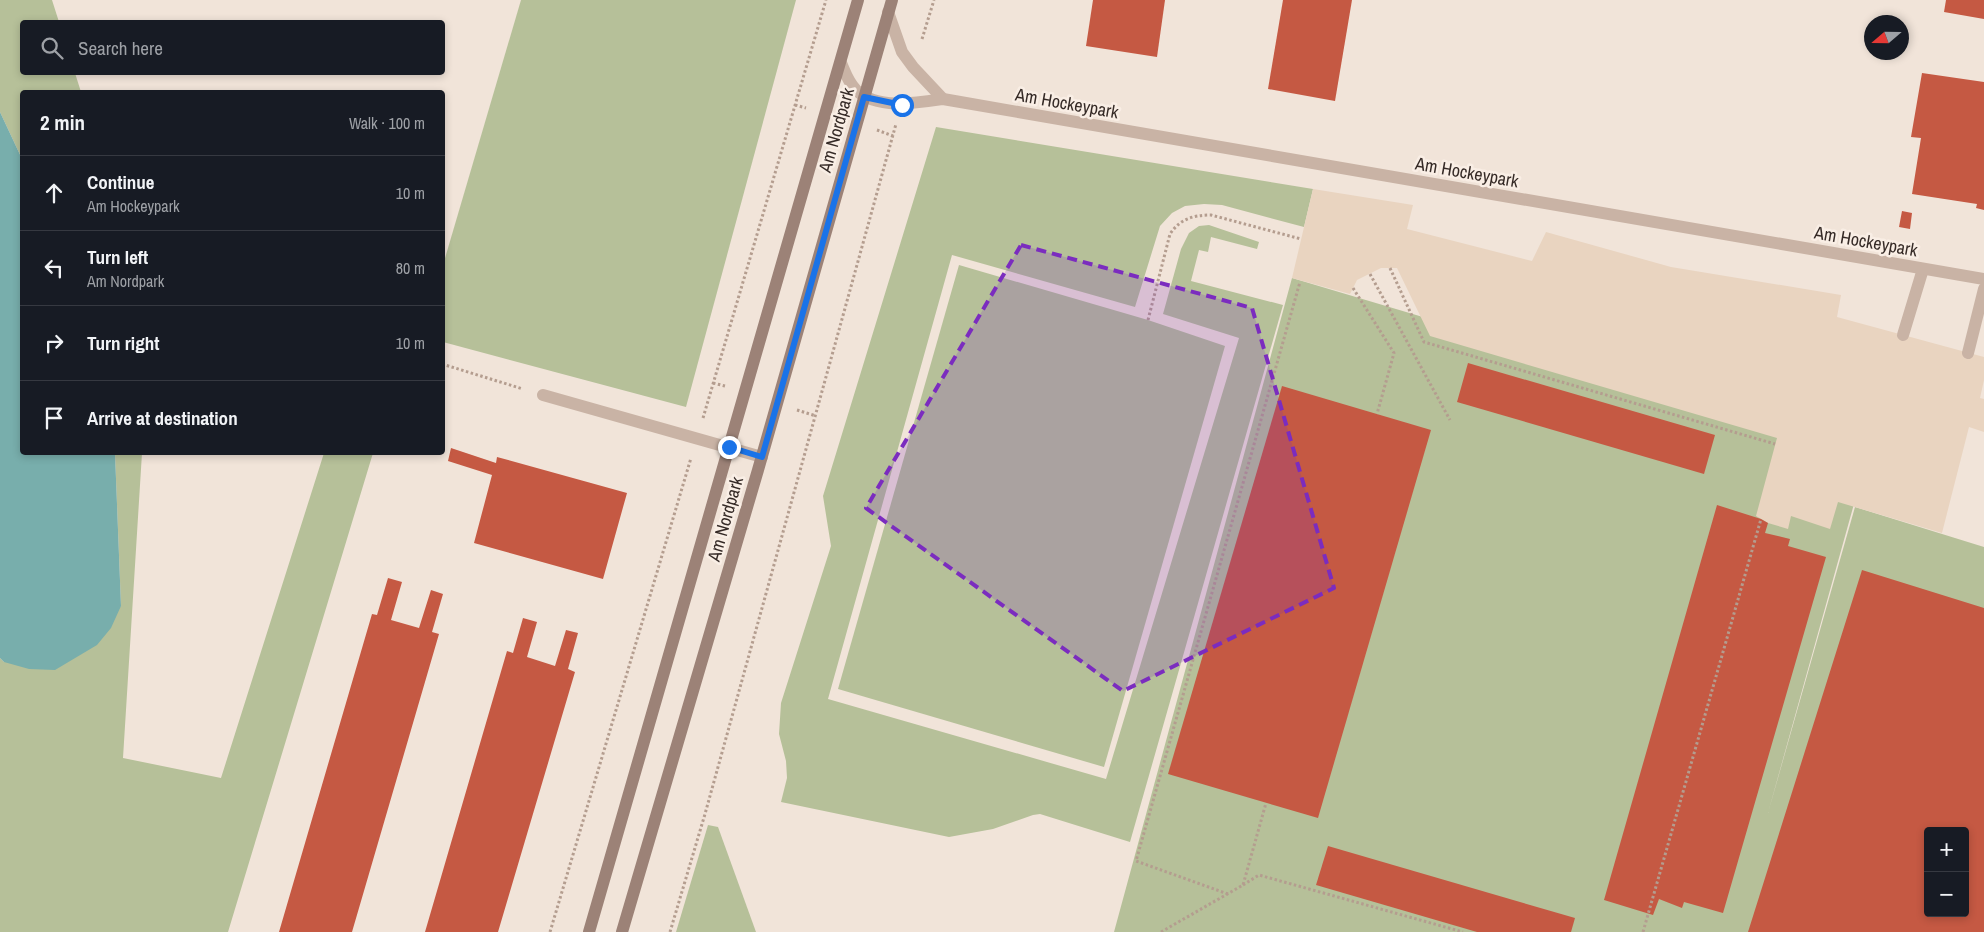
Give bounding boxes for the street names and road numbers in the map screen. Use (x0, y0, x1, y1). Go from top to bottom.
street label: Am Hockeypark (1013, 81, 1121, 124)
street label: Am Nordpark (812, 84, 860, 176)
street label: Am Hockeypark (1413, 150, 1521, 193)
street label: Am Hockeypark (1812, 219, 1920, 262)
street label: Am Nordpark (701, 473, 749, 565)

